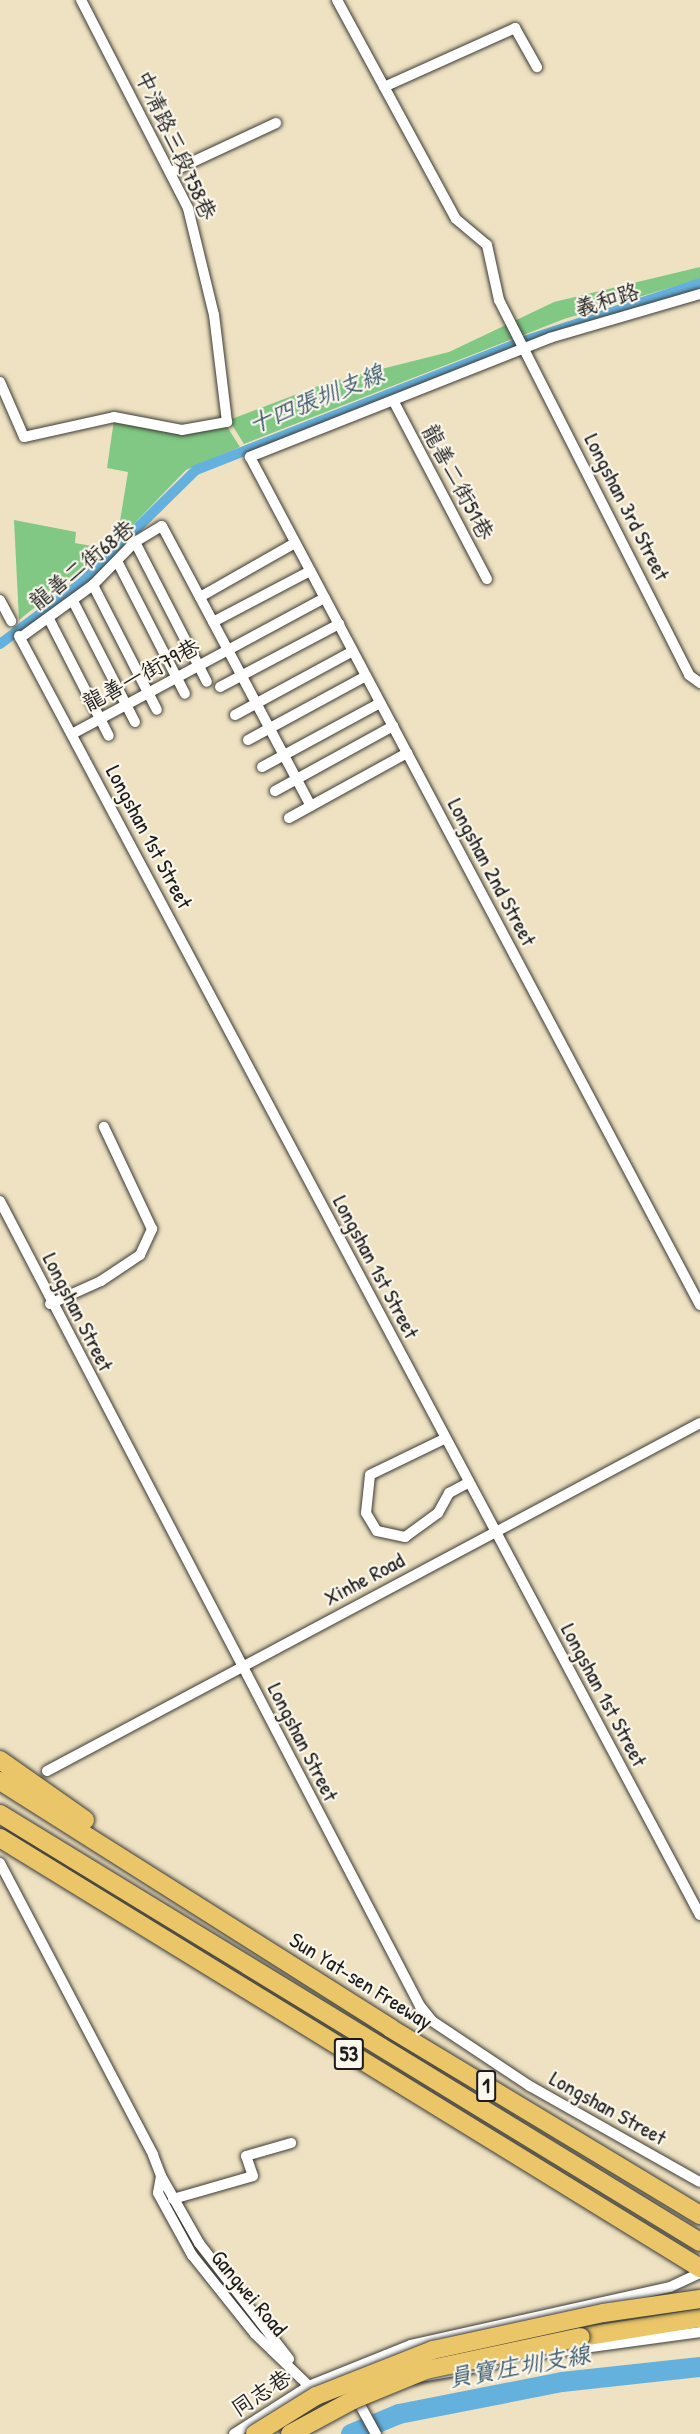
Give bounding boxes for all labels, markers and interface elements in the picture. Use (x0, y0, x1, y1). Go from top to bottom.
street label: 中清路三段758巷 (130, 66, 222, 224)
street label: 義和路 (572, 278, 642, 322)
water label: 十四張圳支線 (244, 359, 388, 439)
street label: 龍善二街51巷 (416, 420, 500, 544)
street label: Longshan 3rd Street (579, 429, 675, 585)
street label: 龍善二街68巷 (24, 514, 140, 616)
street label: 龍善一街79巷 (78, 633, 204, 717)
street label: Longshan 1st Street (100, 761, 198, 913)
street label: Longshan 2nd Street (442, 794, 542, 950)
street label: Longshan 1st Street (327, 1191, 425, 1343)
street label: Longshan Street (37, 1248, 119, 1376)
street label: Xinhe Road (319, 1547, 409, 1611)
street label: Longshan 1st Street (555, 1619, 653, 1771)
street label: Longshan Street (262, 1678, 344, 1806)
street label: Sun Yat-sen Freeway (285, 1927, 437, 2035)
road number: 53 (332, 2036, 366, 2072)
street label: Longshan Street (545, 2065, 671, 2151)
road number: 1 (476, 2068, 496, 2104)
street label: Gangwei Road (205, 2245, 293, 2341)
water label: 員寶庄圳支線 (446, 2339, 592, 2393)
street label: 同志巷 (226, 2364, 296, 2422)

